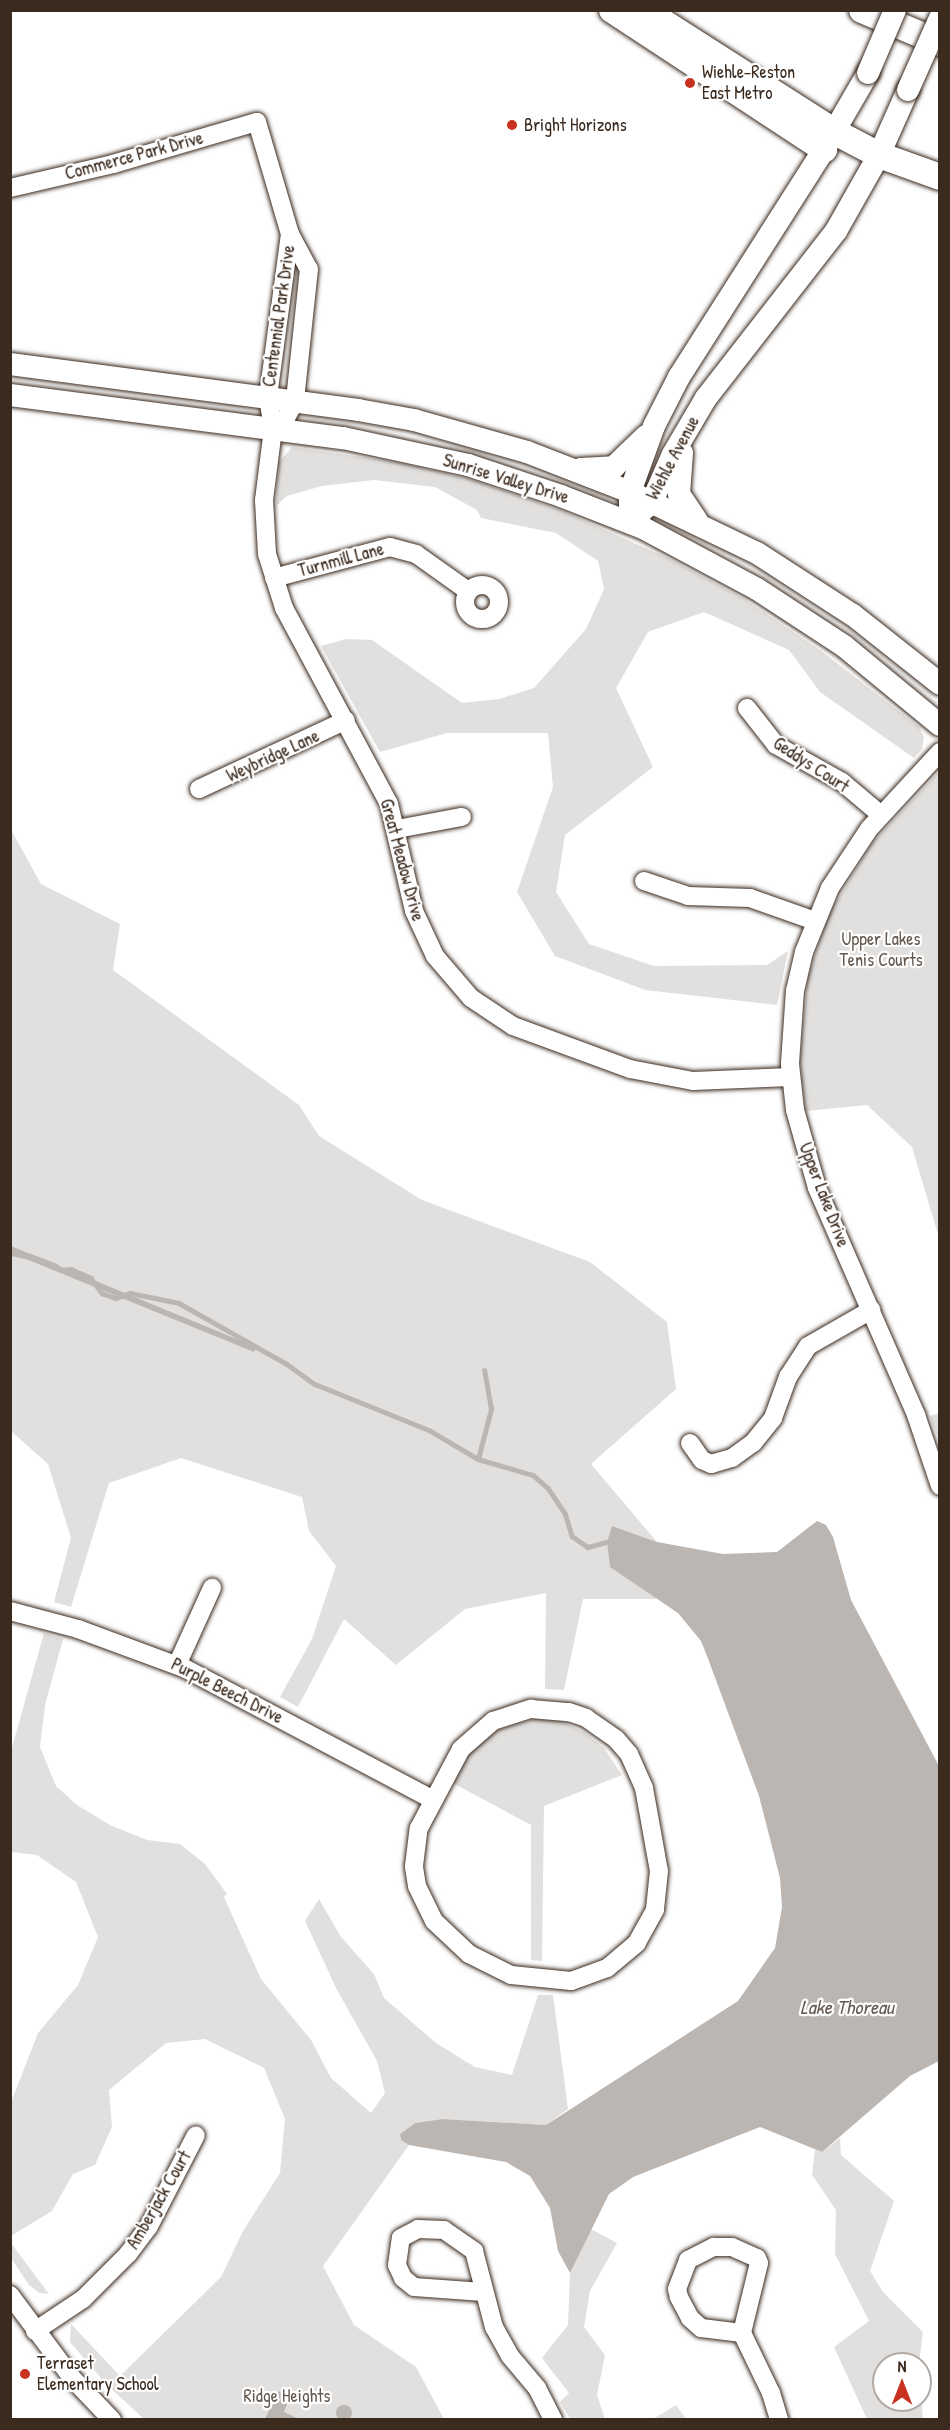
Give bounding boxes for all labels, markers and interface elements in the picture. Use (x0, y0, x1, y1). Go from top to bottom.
place label: Wiehle–Reston East Metro (702, 62, 795, 104)
marker: Wiehle–Reston East Metro (683, 76, 697, 90)
place label: Bright Horizons (524, 114, 627, 136)
marker: Bright Horizons (505, 118, 519, 132)
street label: Commerce Park Drive (63, 127, 205, 185)
street label: Centennial Park Drive (258, 244, 300, 388)
street label: Wiehle Avenue (642, 412, 704, 504)
street label: Sunrise Valley Drive (440, 450, 572, 508)
street label: Turnmill Lane (296, 538, 386, 582)
street label: Weybridge Lane (223, 725, 323, 787)
street label: Geddys Court (769, 733, 853, 797)
street label: Great Meadow Drive (375, 797, 429, 923)
park label: Upper Lakes Tenis Courts (839, 929, 923, 972)
street label: Upper Lake Drive (794, 1140, 854, 1250)
street label: Purple Beech Drive (167, 1654, 287, 1728)
water label: Lake Thoreau (800, 1994, 894, 2018)
street label: Amberjack Court (122, 2147, 196, 2253)
north arrow (872, 2352, 932, 2412)
place label: Terraset Elementary School (37, 2353, 158, 2396)
text: N (898, 2355, 906, 2377)
marker: Terraset Elementary School (18, 2367, 32, 2381)
park label: Ridge Heights (244, 2385, 330, 2407)

